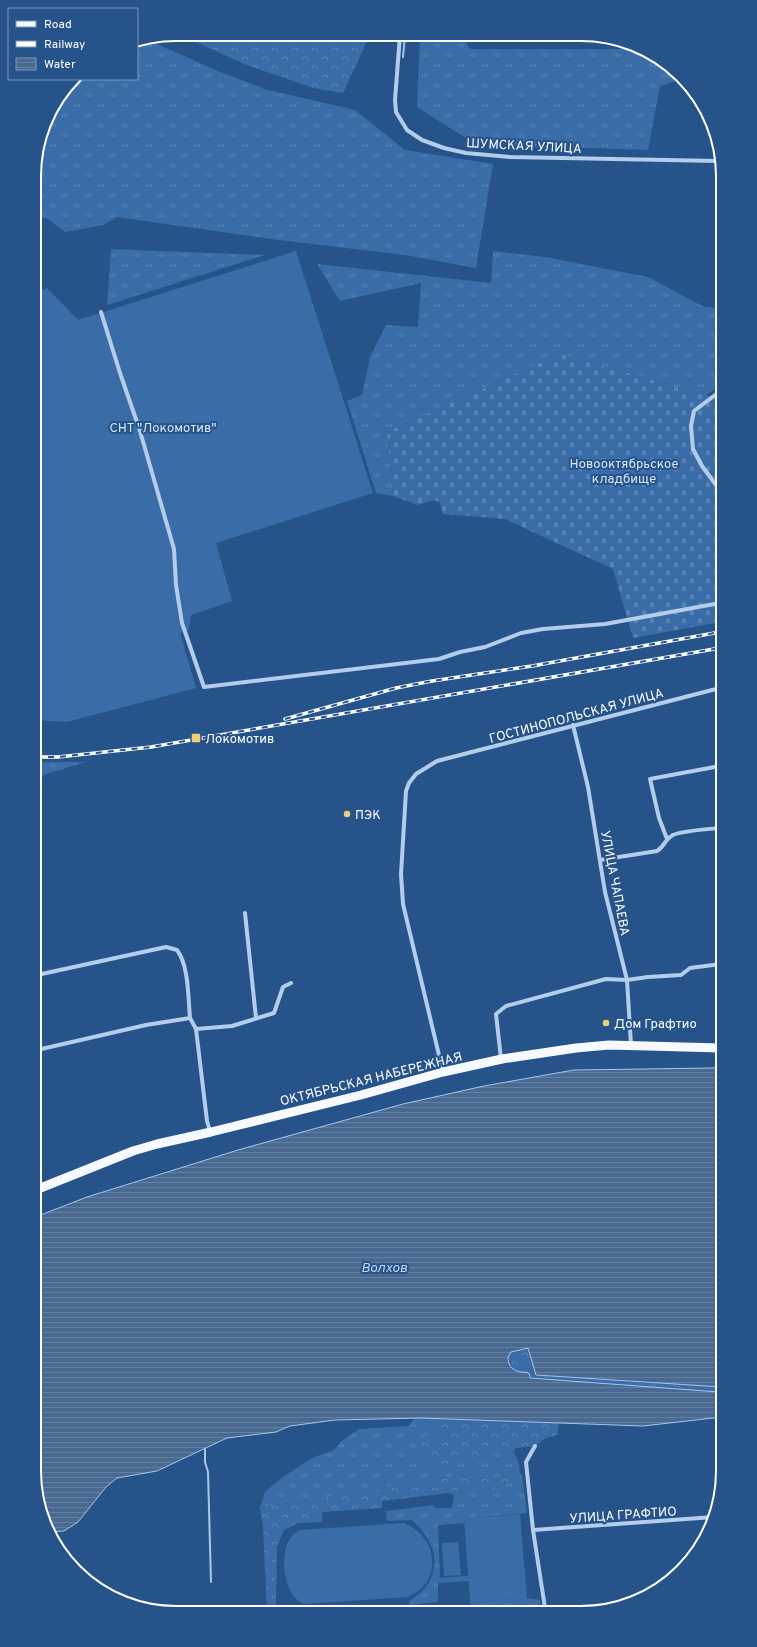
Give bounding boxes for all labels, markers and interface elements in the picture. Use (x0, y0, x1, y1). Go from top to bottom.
legend (8, 8, 138, 80)
text: Road (44, 17, 72, 33)
text: Railway (44, 37, 85, 53)
text: Water (44, 57, 76, 73)
street label: ШУМСКАЯ УЛИЦА (466, 136, 582, 158)
park label: СНТ "Локомотив" (109, 421, 217, 437)
park label: Новооктябрьское кладбище (570, 457, 678, 488)
street label: ГОСТИНОПОЛЬСКАЯ УЛИЦА (488, 686, 666, 748)
marker: Локомотив (190, 732, 202, 744)
place label: Локомотив (205, 732, 274, 748)
place label: ПЭК (355, 808, 381, 824)
marker: ПЭК (342, 809, 352, 819)
street label: УЛИЦА ЧАПАЕВА (596, 829, 632, 938)
place label: Дом Графтио (614, 1017, 697, 1033)
marker: Дом Графтио (601, 1018, 611, 1028)
street label: ОКТЯБРЬСКАЯ НАБЕРЕЖНАЯ (279, 1050, 464, 1110)
water label: Волхов (361, 1260, 407, 1277)
street label: УЛИЦА ГРАФТИО (569, 1504, 677, 1528)

